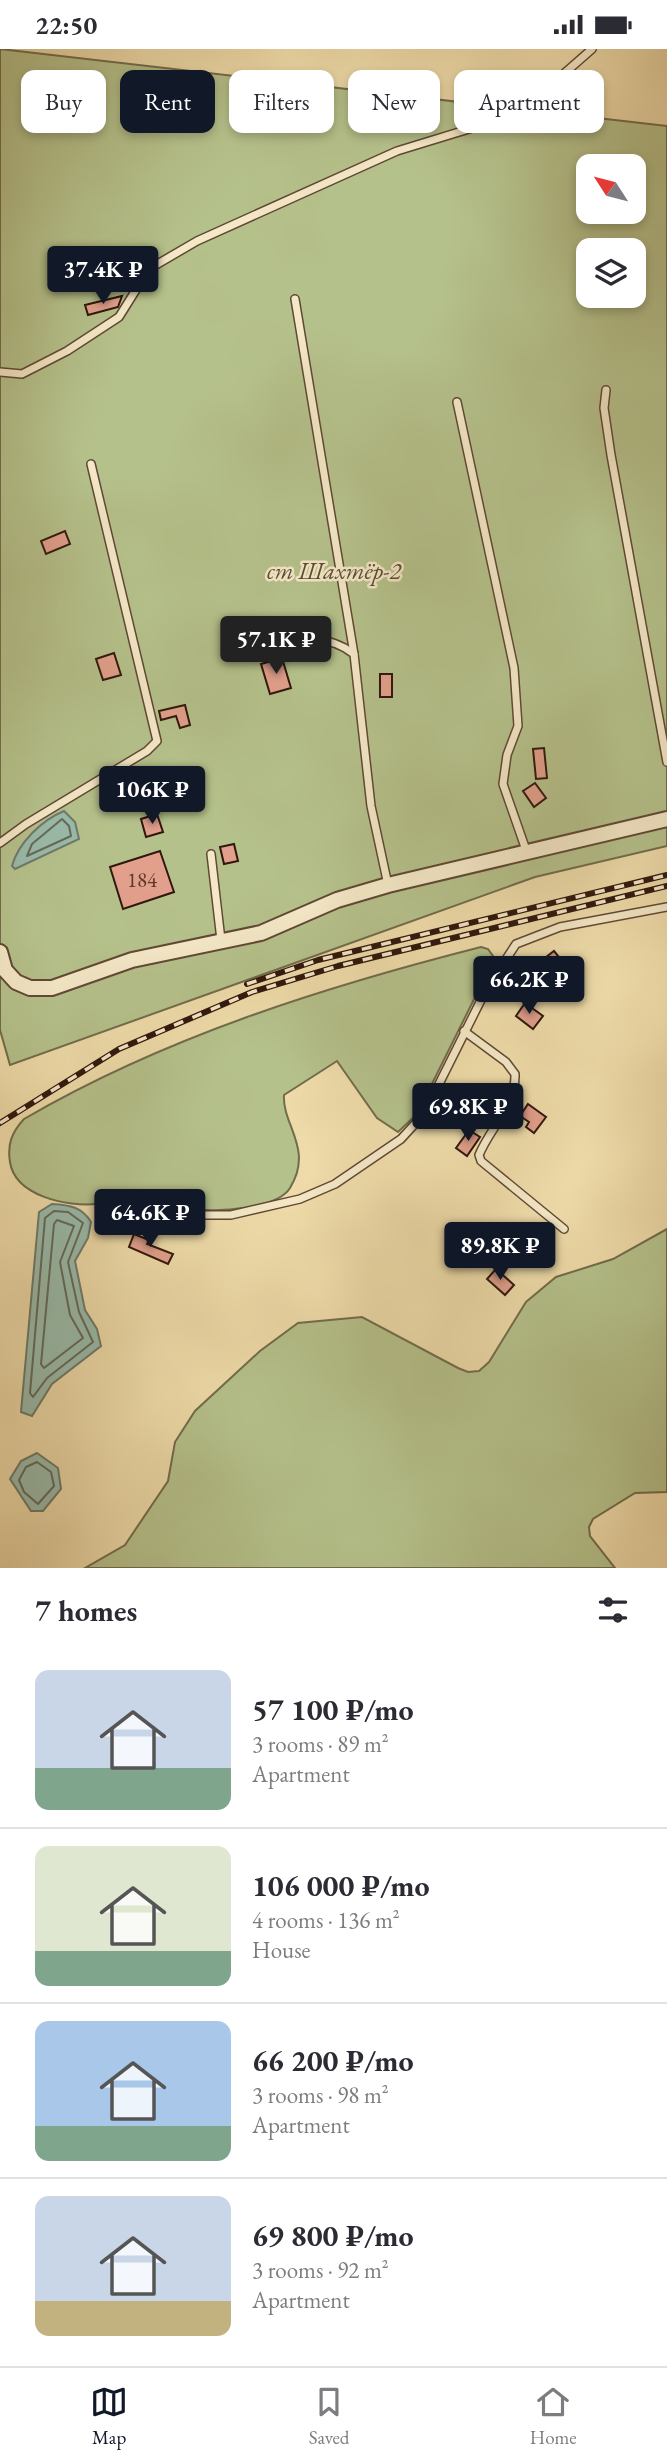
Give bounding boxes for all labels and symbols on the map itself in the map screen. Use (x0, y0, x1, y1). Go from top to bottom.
north arrow (576, 154, 646, 224)
pin: 37.4K ₽ (38, 247, 168, 306)
park label: ст Шахтёр-2 (267, 555, 403, 586)
pin: 57.1K ₽ (211, 617, 341, 676)
pin: 106K ₽ (95, 767, 209, 826)
house number: 184 (127, 866, 158, 893)
pin: 66.2K ₽ (464, 957, 594, 1016)
pin: 69.8K ₽ (403, 1083, 533, 1143)
pin: 64.6K ₽ (85, 1189, 215, 1249)
pin: 89.8K ₽ (435, 1223, 565, 1282)

